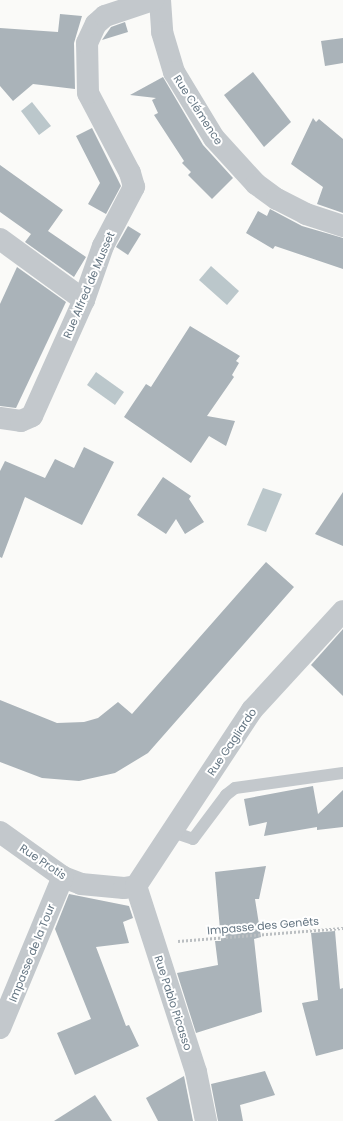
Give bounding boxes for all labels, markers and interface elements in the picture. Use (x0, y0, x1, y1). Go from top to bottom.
street label: Rue Clémence (171, 73, 225, 147)
street label: Rue Alfred de Musset (61, 230, 117, 340)
street label: Rue Gagliardo (205, 706, 259, 778)
street label: Rue Protis (17, 842, 69, 882)
street label: Impasse de la Tour (6, 902, 58, 1004)
street label: Impasse des Genêts (207, 915, 319, 937)
street label: Rue Pablo Picasso (151, 954, 195, 1052)

